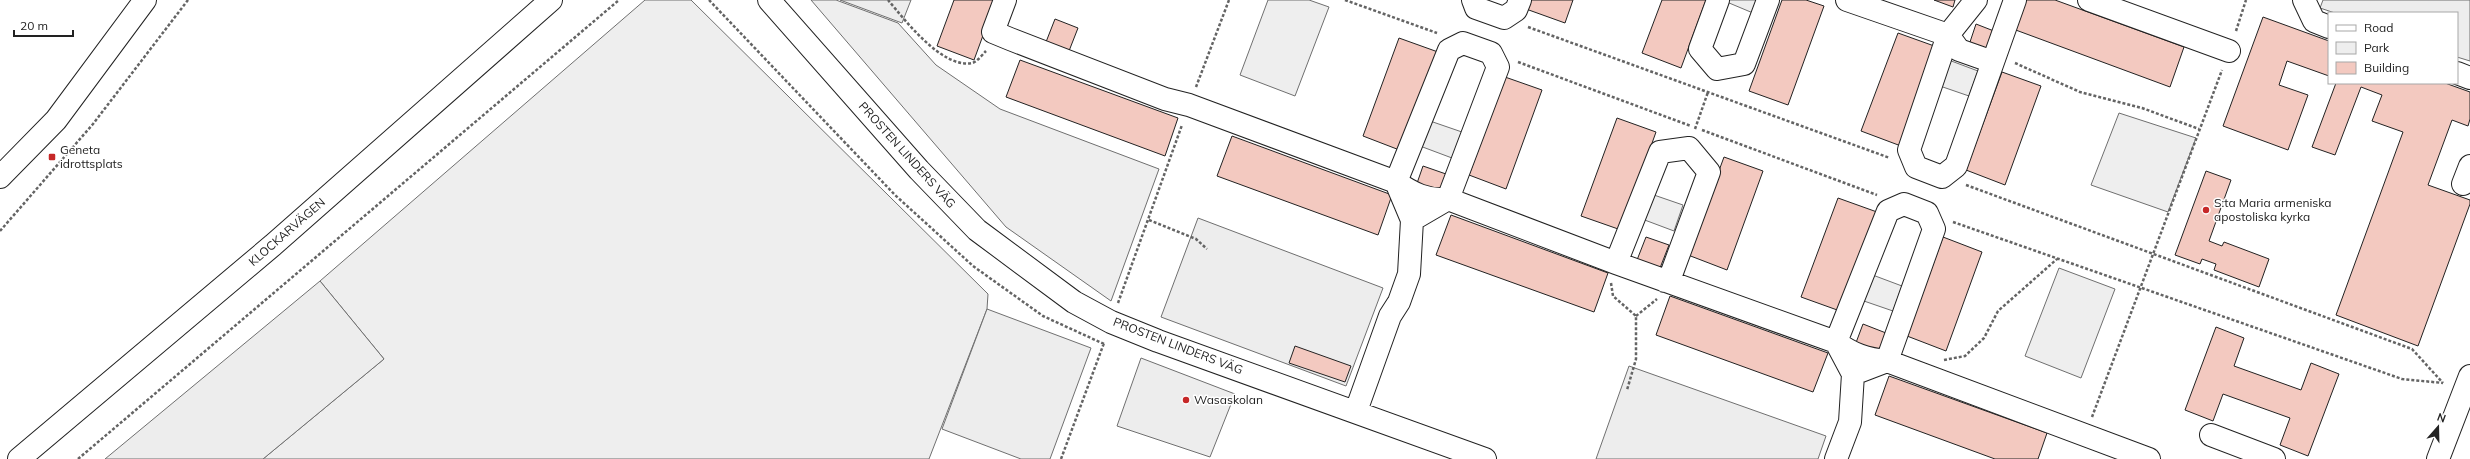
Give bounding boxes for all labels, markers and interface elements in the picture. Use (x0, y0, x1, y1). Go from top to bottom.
scale bar (14, 12, 73, 38)
legend (2328, 12, 2458, 84)
text: 20 m (20, 18, 48, 33)
text: Road (2364, 20, 2393, 35)
text: Park (2364, 40, 2390, 55)
text: Building (2364, 60, 2409, 75)
street label: PROSTEN LINDERS VÄG (856, 98, 959, 211)
place label: Geneta idrottsplats (60, 142, 123, 171)
marker: Geneta idrottsplats (47, 152, 57, 162)
street label: KLOCKARVÄGEN (245, 194, 328, 269)
place label: S:ta Maria armeniska apostoliska kyrka (2214, 195, 2332, 224)
marker: S:ta Maria armeniska apostoliska kyrka (2201, 205, 2211, 215)
street label: PROSTEN LINDERS VÄG (1111, 314, 1245, 377)
place label: Wasaskolan (1194, 392, 1263, 407)
marker: Wasaskolan (1181, 395, 1191, 405)
north arrow (2418, 407, 2458, 447)
text: N (2435, 410, 2448, 426)

